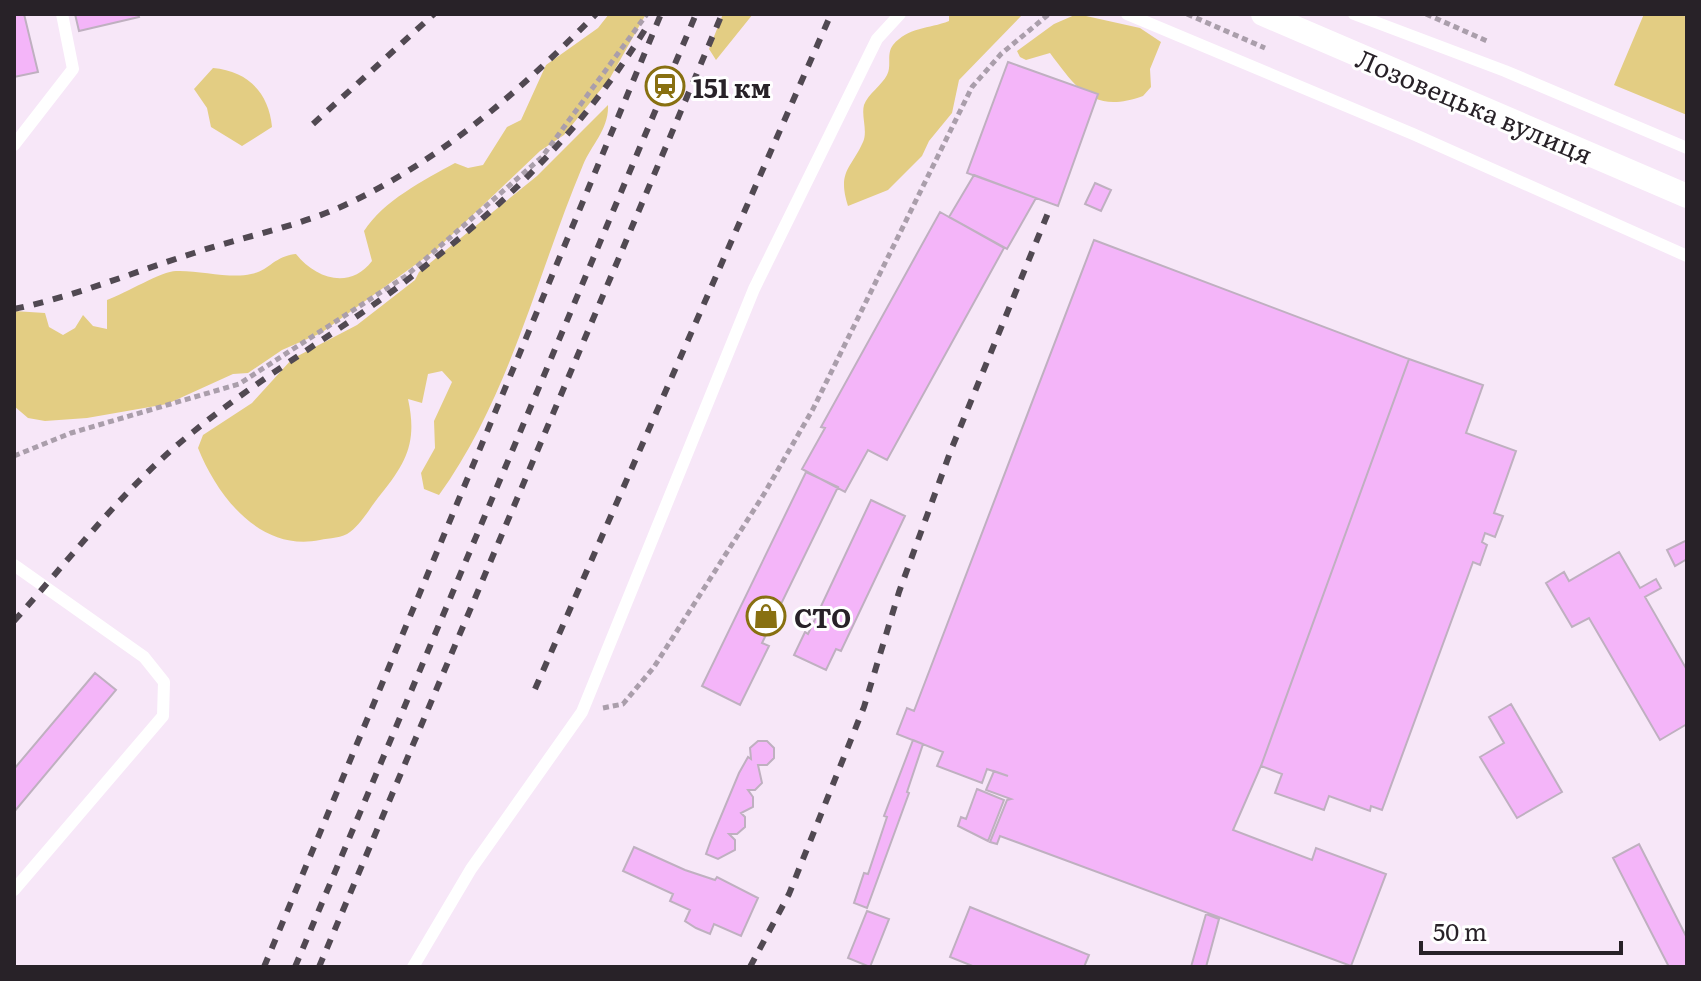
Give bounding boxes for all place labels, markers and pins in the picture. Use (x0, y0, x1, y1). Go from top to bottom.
station icon: 151 км (644, 65, 686, 107)
place label: 151 км (693, 67, 771, 106)
shop icon: СТО (745, 595, 787, 637)
place label: СТО (794, 597, 851, 636)

